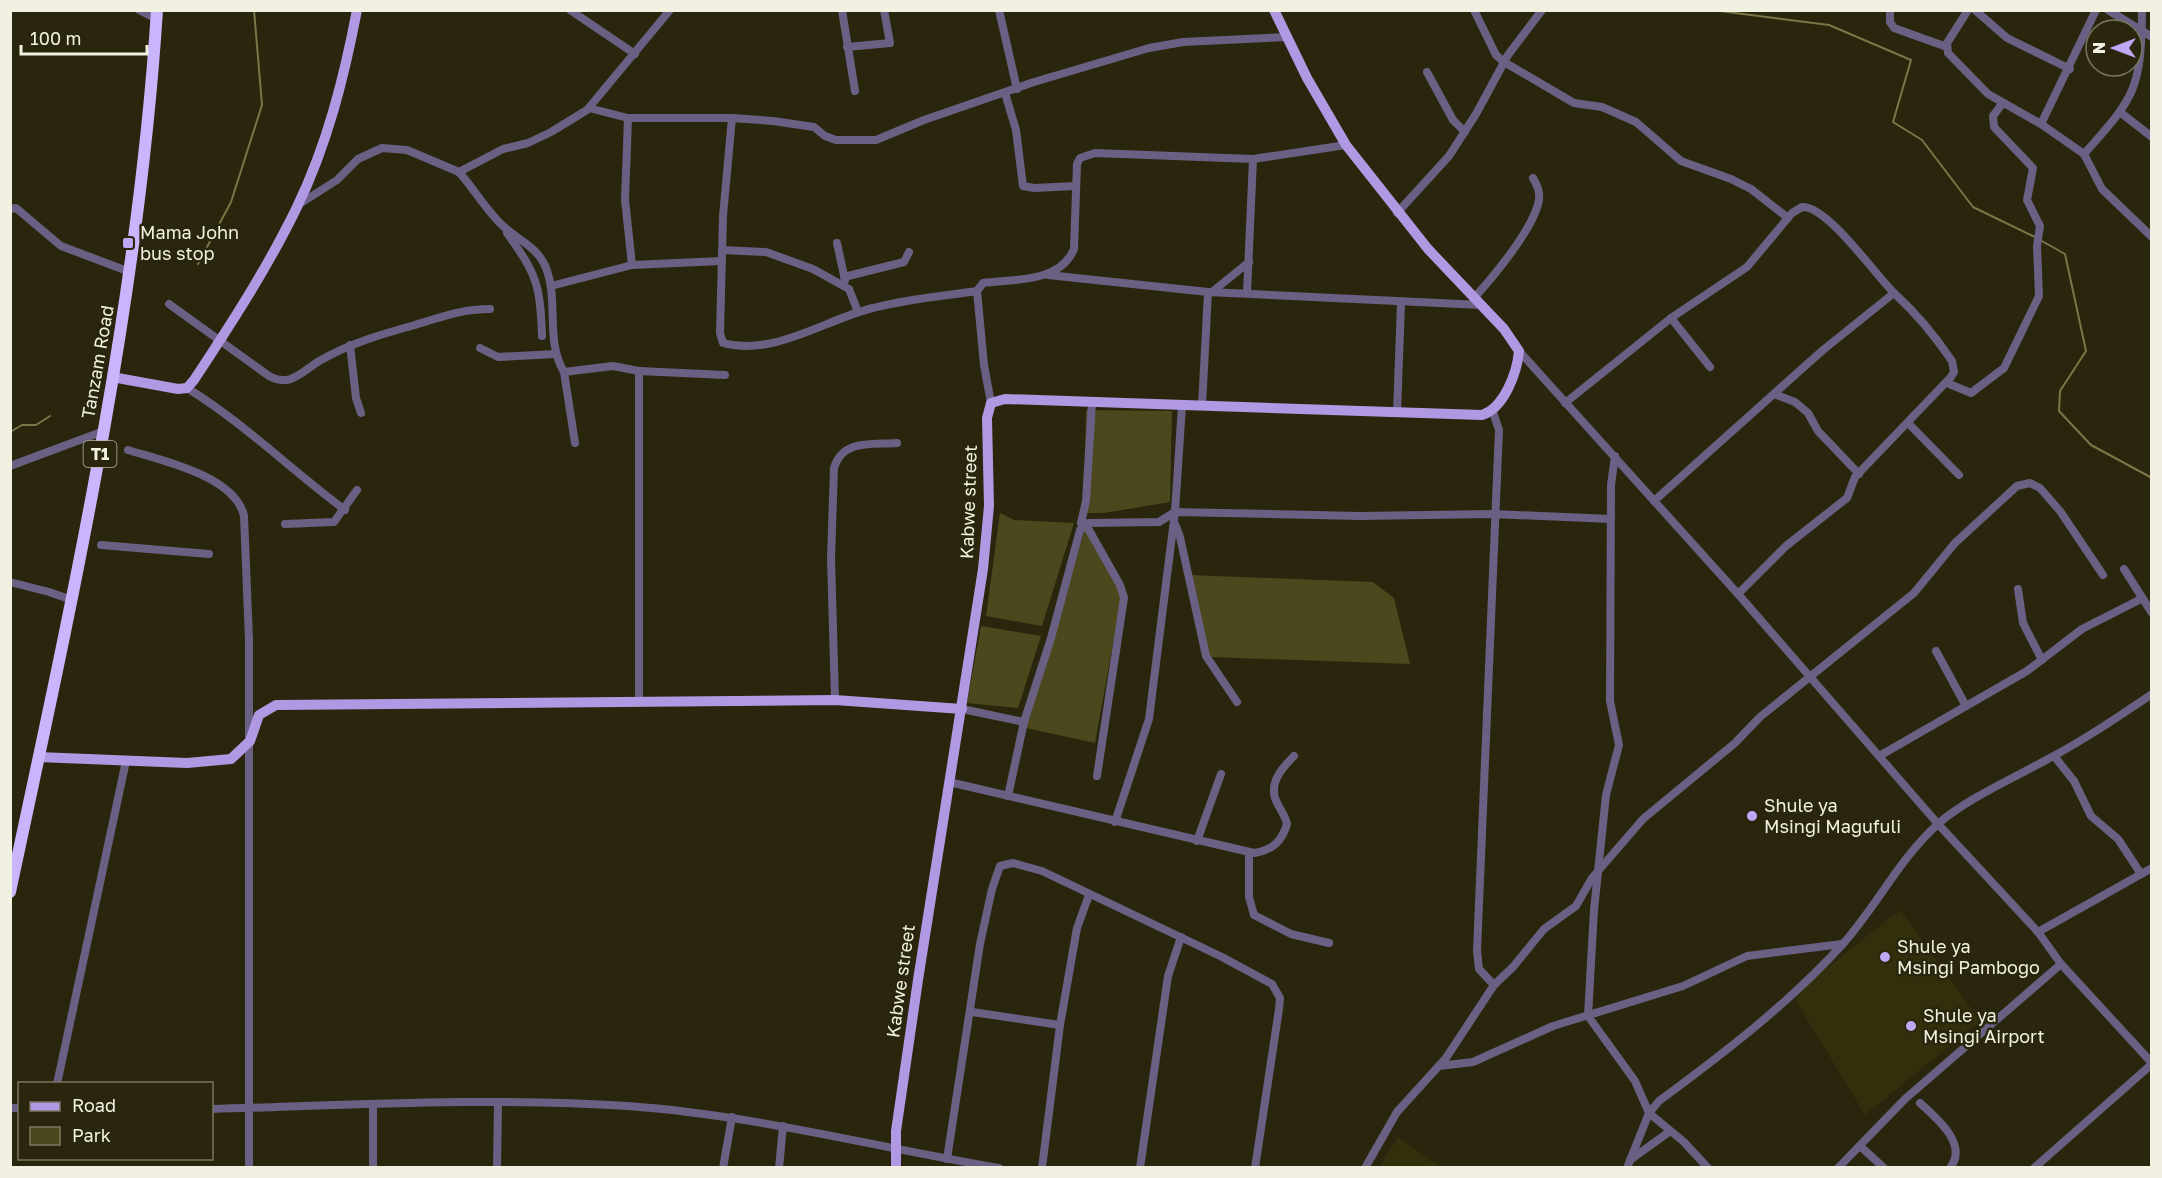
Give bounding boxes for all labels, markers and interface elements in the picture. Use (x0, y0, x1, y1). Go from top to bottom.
scale bar (21, 18, 147, 56)
north arrow (2084, 18, 2144, 78)
text: 100 m (30, 27, 81, 49)
text: N (2089, 42, 2109, 54)
place label: Mama John bus stop (140, 221, 239, 264)
marker: Mama John bus stop (121, 236, 135, 250)
street label: Tanzam Road (76, 303, 118, 420)
road number: T1 (84, 441, 116, 467)
street label: Kabwe street (955, 444, 981, 559)
place label: Shule ya Msingi Magufuli (1764, 794, 1901, 837)
marker: Shule ya Msingi Magufuli (1745, 809, 1759, 823)
street label: Kabwe street (881, 923, 919, 1039)
place label: Shule ya Msingi Pambogo (1897, 935, 2040, 978)
marker: Shule ya Msingi Pambogo (1878, 950, 1892, 964)
place label: Shule ya Msingi Airport (1923, 1004, 2045, 1047)
marker: Shule ya Msingi Airport (1904, 1019, 1918, 1033)
legend (18, 1082, 213, 1160)
text: Road (72, 1094, 116, 1116)
text: Park (72, 1124, 111, 1146)

